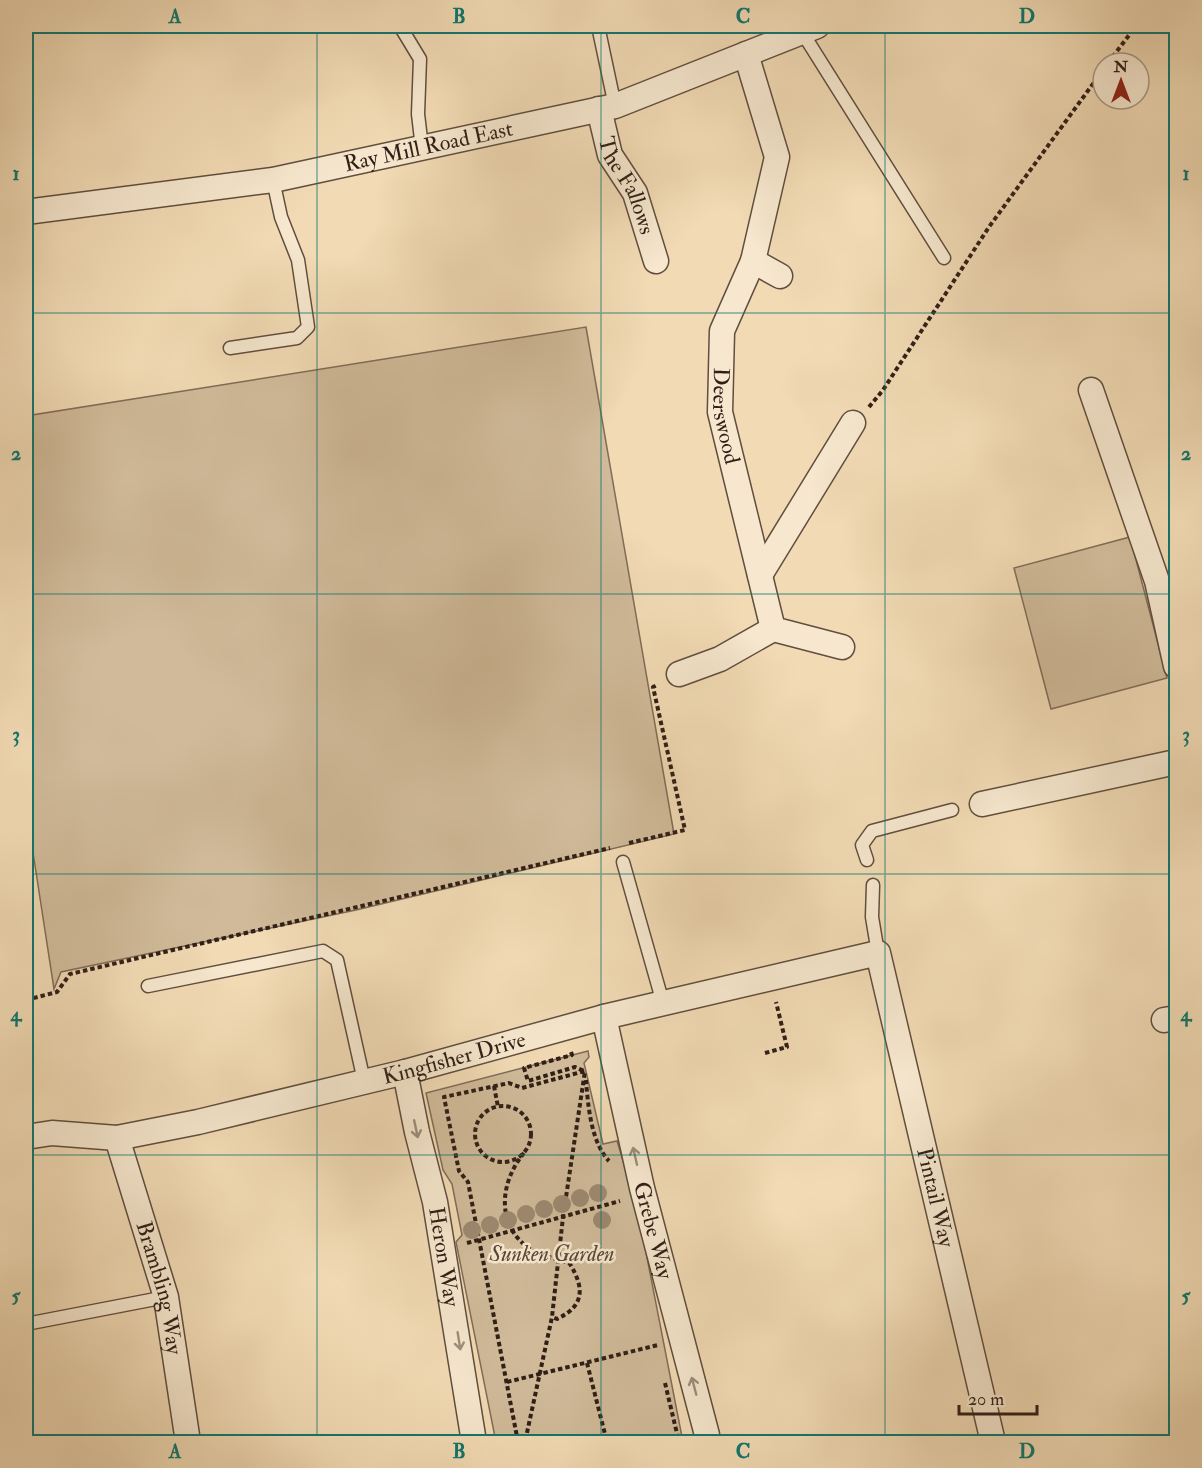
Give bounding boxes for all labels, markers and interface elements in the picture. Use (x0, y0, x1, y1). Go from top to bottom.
text: A (168, 4, 182, 29)
text: B (452, 4, 466, 29)
text: C (736, 4, 750, 29)
text: D (1019, 4, 1035, 29)
north arrow (1091, 51, 1151, 111)
text: N (1113, 57, 1129, 77)
street label: Ray Mill Road East (341, 114, 515, 178)
street label: The Fallows (592, 134, 661, 238)
text: 1 (12, 161, 20, 186)
text: 1 (1182, 161, 1190, 186)
street label: Deerswood (706, 367, 746, 467)
text: 2 (11, 441, 21, 466)
text: 2 (1181, 441, 1191, 466)
text: 3 (12, 722, 20, 747)
text: 3 (1182, 722, 1190, 747)
text: 4 (10, 1002, 23, 1027)
text: 4 (1180, 1002, 1193, 1027)
street label: Kingfisher Drive (380, 1025, 529, 1091)
one-way arrow (411, 1119, 423, 1138)
street label: Pintail Way (910, 1145, 961, 1250)
one-way arrow (628, 1147, 640, 1166)
street label: Grebe Way (627, 1179, 679, 1282)
street label: Heron Way (422, 1205, 466, 1309)
street label: Brambling Way (129, 1218, 189, 1357)
park label: Sunken Garden (489, 1240, 614, 1268)
text: 5 (12, 1283, 22, 1308)
text: 5 (1182, 1283, 1192, 1308)
one-way arrow (454, 1330, 465, 1350)
one-way arrow (688, 1377, 699, 1396)
scale bar (959, 1378, 1037, 1416)
text: 20 m (968, 1388, 1004, 1411)
text: A (168, 1439, 182, 1464)
text: B (452, 1439, 466, 1464)
text: C (736, 1439, 750, 1464)
text: D (1019, 1439, 1035, 1464)

